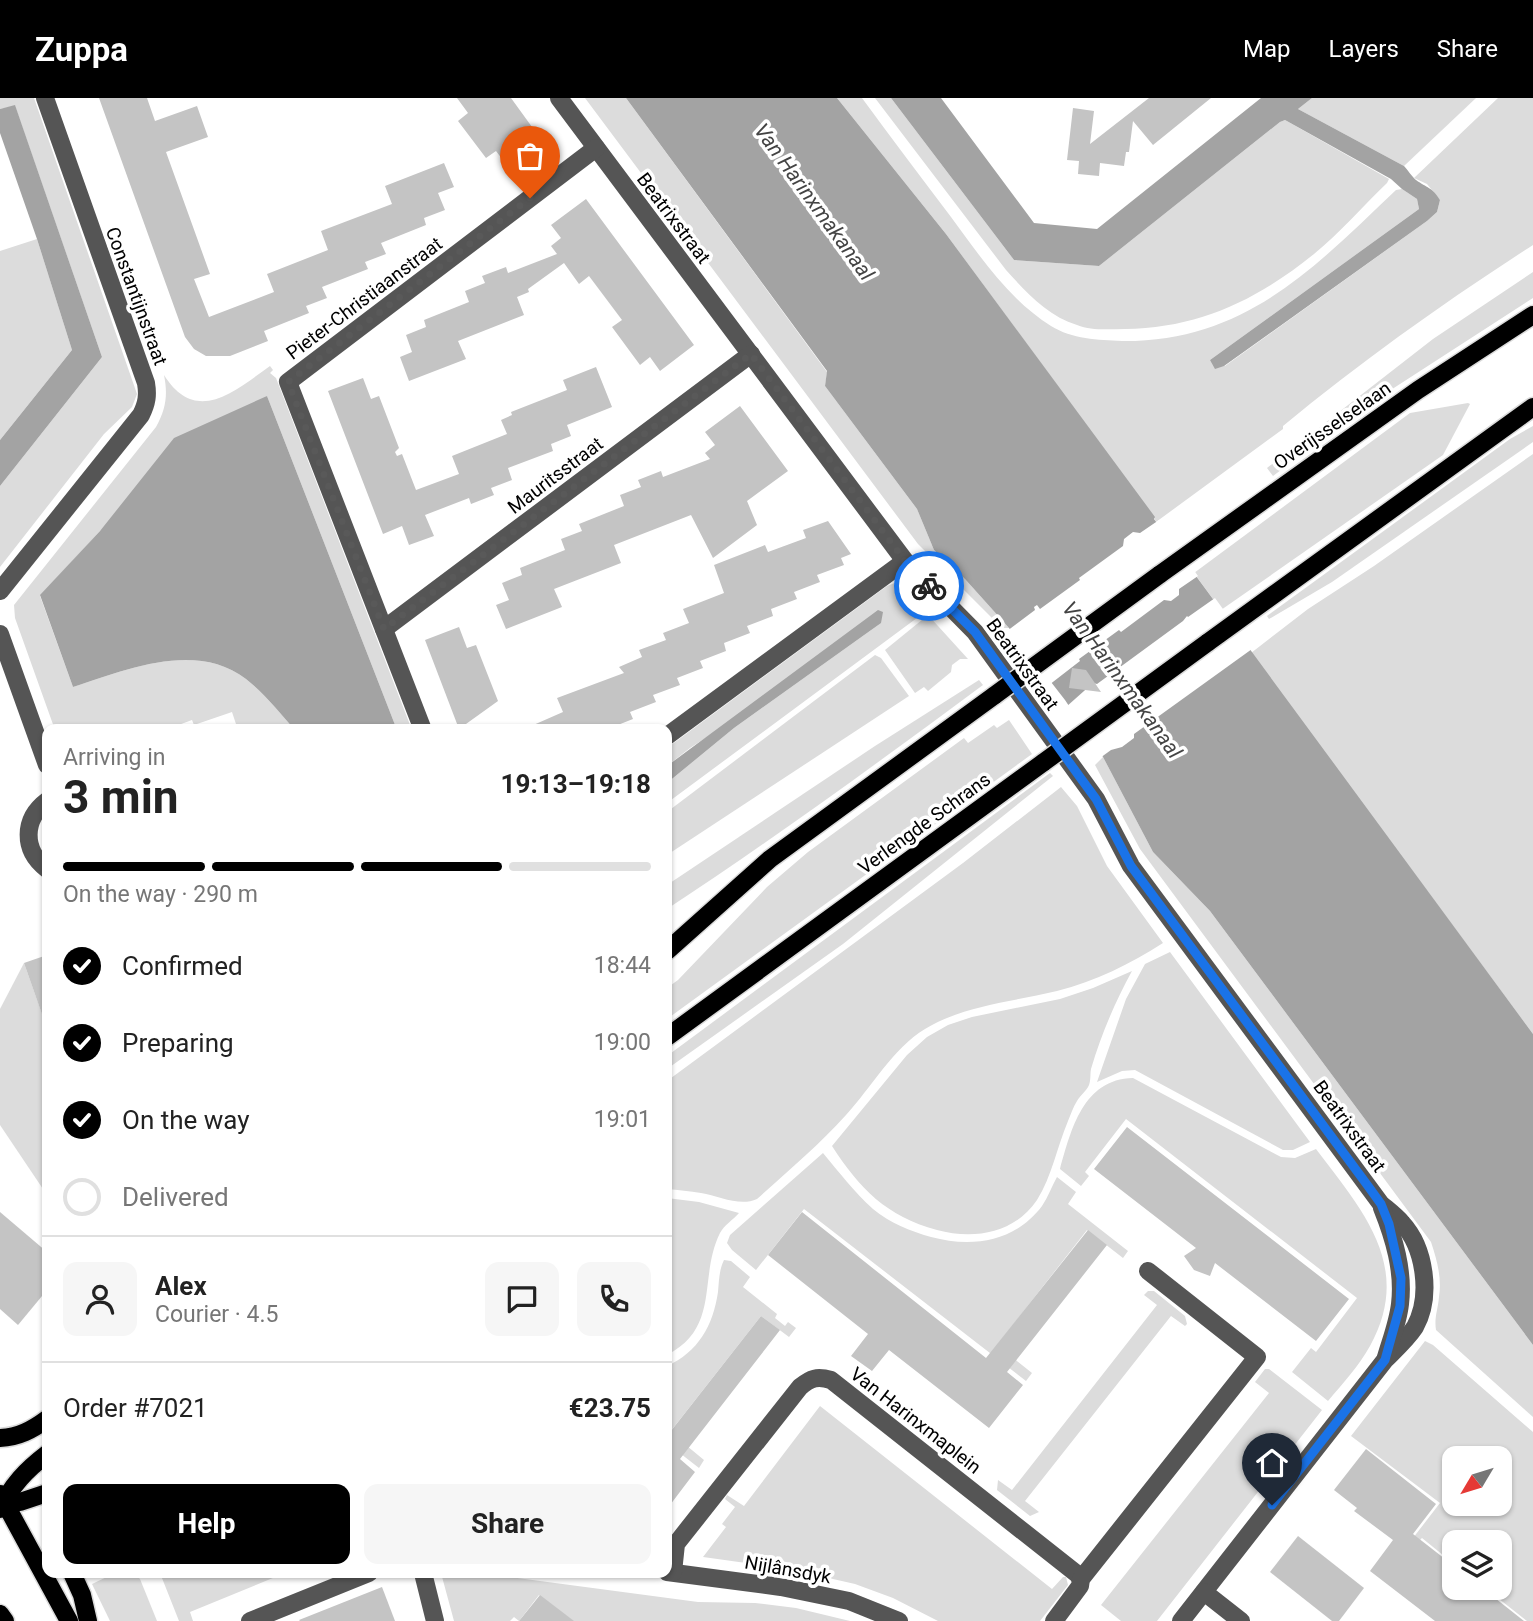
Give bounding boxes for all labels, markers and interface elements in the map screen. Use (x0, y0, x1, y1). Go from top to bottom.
text: Zuppa (35, 30, 128, 69)
text: Map (1243, 35, 1291, 63)
text: Layers (1329, 35, 1399, 63)
text: Share (1437, 35, 1498, 63)
water label: Van Harinxmakanaal (749, 119, 879, 286)
pin (500, 126, 560, 198)
icon: bag (511, 137, 549, 175)
street label: Beatrixstraat (632, 168, 715, 268)
street label: Constantijnstraat (101, 224, 172, 368)
street label: Pieter-Christiaanstraat (282, 232, 447, 365)
street label: Overijsselselaan (1269, 376, 1395, 474)
street label: Mauritsstraat (503, 432, 608, 519)
courier (894, 551, 964, 621)
icon: bike (910, 567, 948, 605)
water label: Van Harinxmakanaal (1057, 597, 1187, 764)
street label: Beatrixstraat (982, 614, 1064, 715)
text: Arriving in (63, 744, 166, 771)
street label: Verlengde Schrans (854, 768, 995, 879)
text: 19:13–19:18 (501, 769, 651, 799)
text: 3 min (63, 770, 179, 824)
text: On the way · 290 m (63, 881, 258, 908)
icon: check (63, 947, 101, 985)
text: Confirmed (122, 951, 243, 981)
text: 18:44 (594, 952, 651, 979)
icon: check (63, 1024, 101, 1062)
text: Preparing (122, 1028, 234, 1058)
text: 19:00 (594, 1029, 651, 1056)
street label: Beatrixstraat (1309, 1076, 1391, 1177)
icon: check (63, 1101, 101, 1139)
text: On the way (122, 1105, 250, 1135)
text: 19:01 (594, 1106, 651, 1133)
text: Delivered (122, 1182, 229, 1212)
button: person (63, 1262, 137, 1336)
button: chat (485, 1262, 559, 1336)
button: phone (577, 1262, 651, 1336)
text: Alex (155, 1271, 207, 1301)
text: Courier · 4.5 (155, 1301, 278, 1328)
street label: Van Harinxmaplein (846, 1362, 986, 1479)
text: Order #7021 (63, 1393, 208, 1423)
text: €23.75 (569, 1393, 651, 1423)
pin (1242, 1433, 1302, 1505)
icon: home (1253, 1444, 1291, 1482)
north arrow (1442, 1446, 1512, 1516)
map controls (1442, 1446, 1512, 1600)
button: Help (63, 1484, 350, 1564)
button: Share (364, 1484, 651, 1564)
button: layers (1442, 1530, 1512, 1600)
street label: Nijlânsdyk (743, 1551, 833, 1588)

